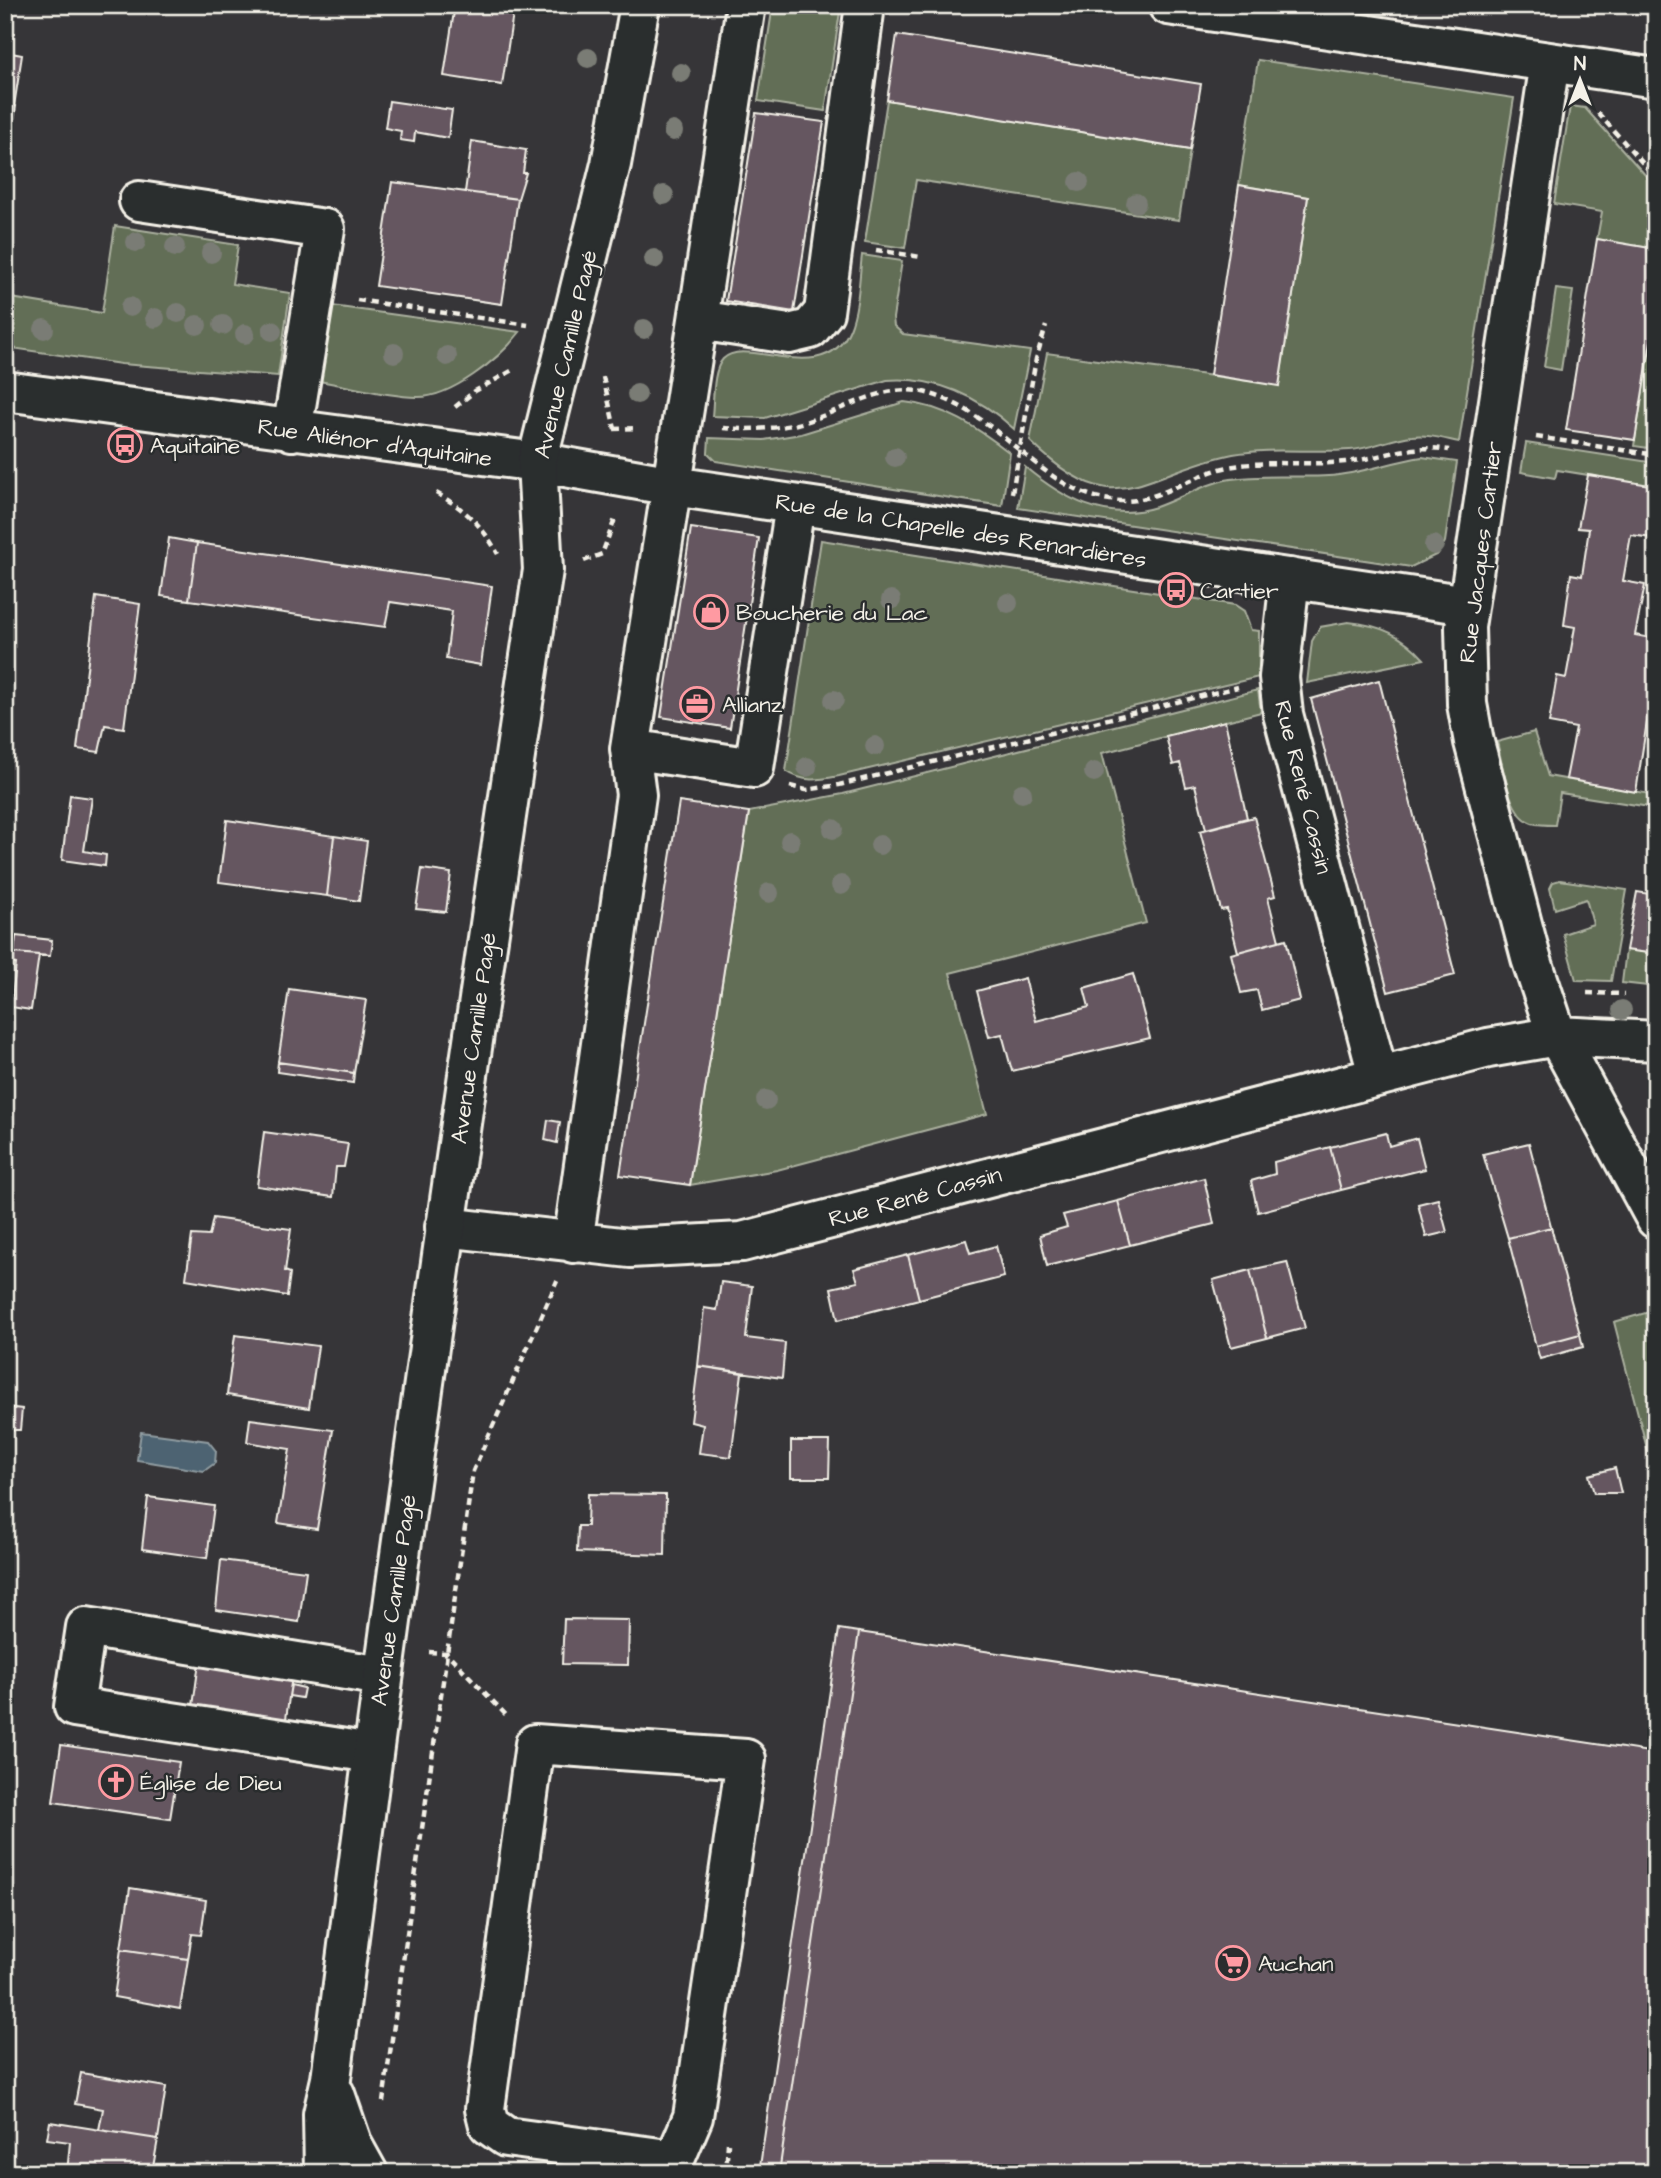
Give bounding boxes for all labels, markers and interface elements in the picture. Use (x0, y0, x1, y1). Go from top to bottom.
north arrow (1546, 46, 1616, 116)
text: N (1574, 51, 1586, 78)
street label: Avenue Camille Pagé (526, 247, 606, 462)
street label: Rue Aliénor d'Aquitaine (256, 411, 494, 475)
bus stop icon: Aquitaine (106, 426, 144, 464)
place label: Aquitaine (150, 430, 240, 462)
street label: Rue Jacques Cartier (1451, 439, 1511, 665)
street label: Rue de la Chapelle des Renardières (773, 486, 1149, 576)
bus stop icon: Cartier (1157, 571, 1195, 609)
place label: Cartier (1200, 575, 1279, 607)
shop icon: Boucherie du Lac (692, 593, 730, 631)
place label: Boucherie du Lac (736, 597, 928, 629)
office icon: Allianz (678, 685, 716, 723)
place label: Allianz (722, 689, 783, 721)
street label: Rue René Cassin (1266, 697, 1340, 877)
street label: Avenue Camille Pagé (443, 931, 506, 1146)
street label: Rue René Cassin (825, 1159, 1005, 1235)
street label: Avenue Camille Pagé (363, 1493, 426, 1708)
church icon: Église de Dieu (97, 1763, 135, 1801)
place label: Église de Dieu (140, 1767, 282, 1800)
supermarket icon: Auchan (1214, 1944, 1252, 1982)
place label: Auchan (1258, 1948, 1334, 1980)

